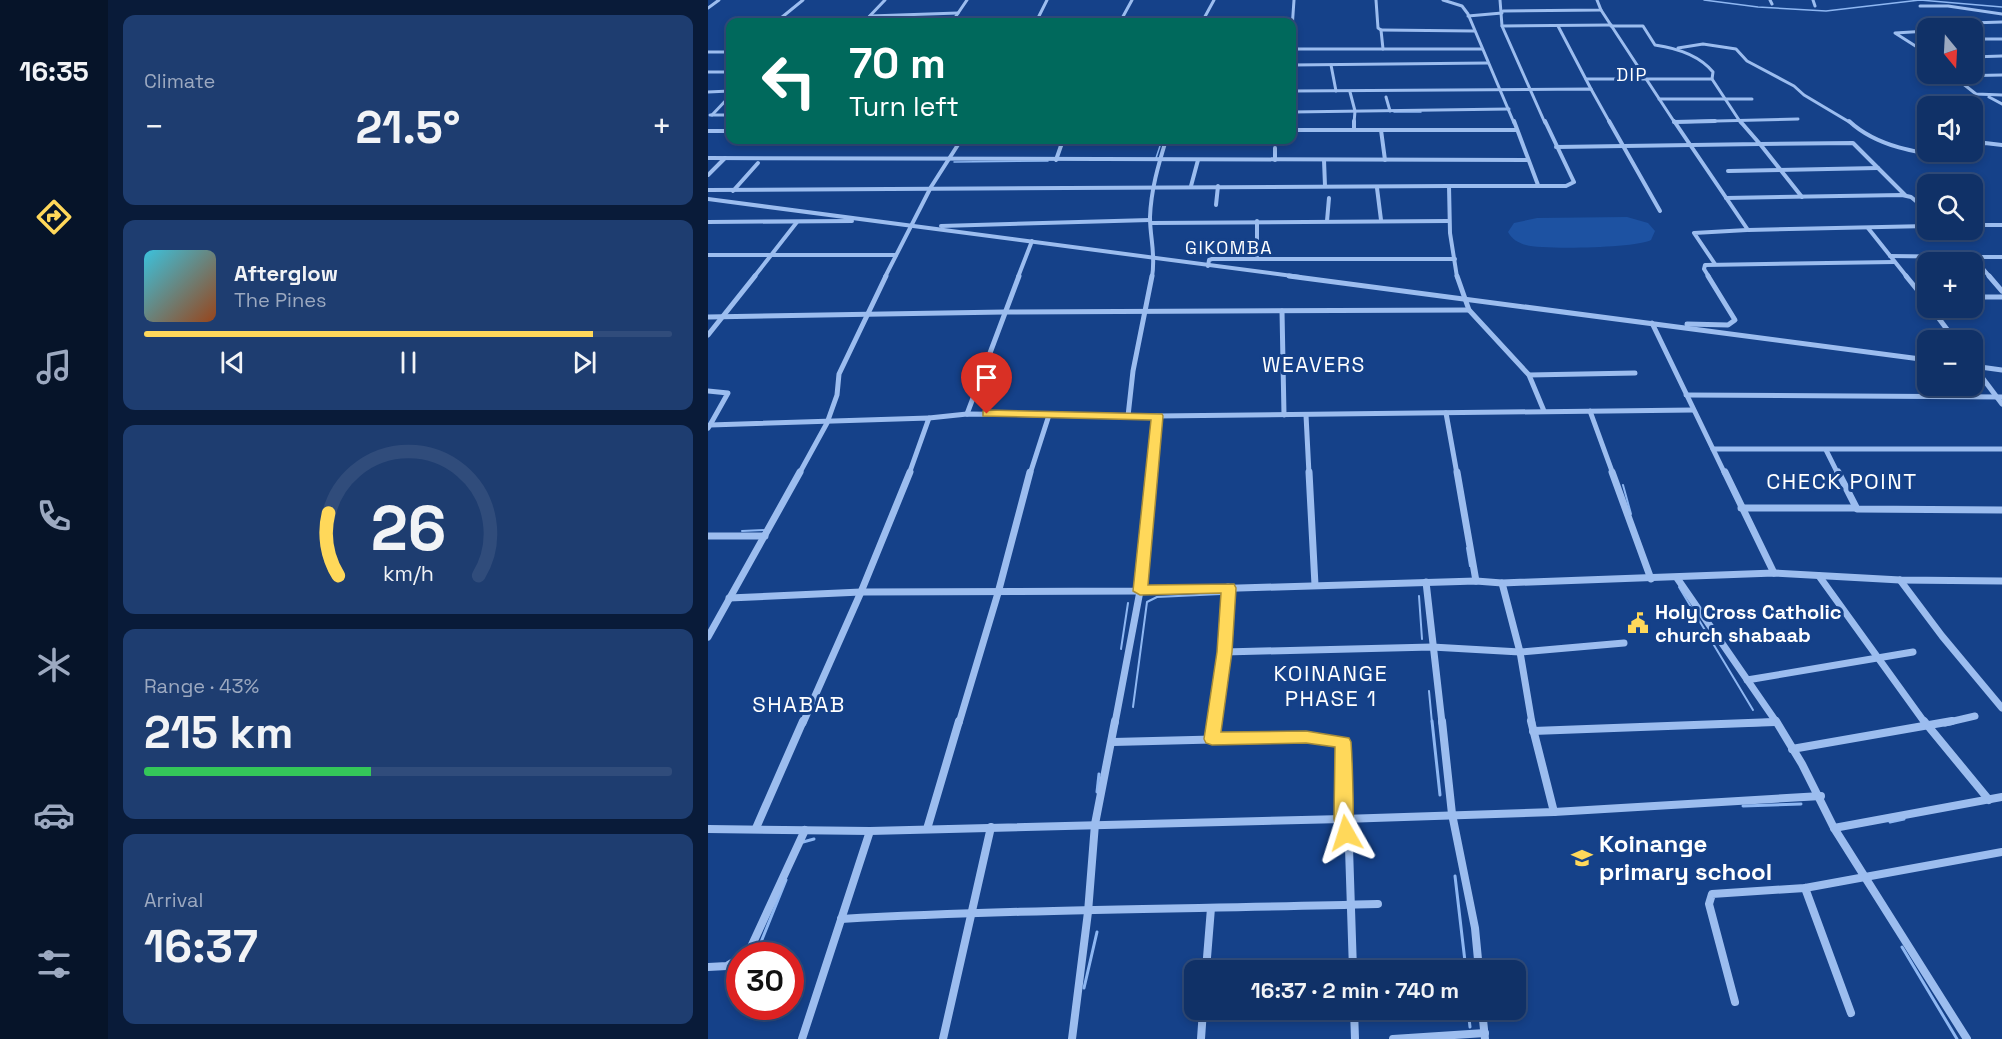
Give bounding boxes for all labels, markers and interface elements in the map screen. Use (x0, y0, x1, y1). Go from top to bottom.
north arrow (1917, 18, 1983, 84)
map controls (1917, 18, 1983, 396)
text: 70 m (849, 37, 946, 90)
icon: left (750, 42, 828, 120)
text: 16:35 (19, 54, 89, 89)
district label: DIP (1616, 63, 1648, 86)
text: Climate (144, 68, 215, 94)
text: Turn left (849, 89, 959, 124)
button: sound (1917, 96, 1983, 162)
text: 21.5° (355, 99, 461, 156)
text: − (144, 106, 164, 148)
text: + (652, 106, 672, 148)
button: search (1917, 174, 1983, 240)
icon: directions (33, 196, 75, 238)
district label: GIKOMBA (1185, 236, 1273, 259)
button: + (1917, 252, 1983, 318)
text: Afterglow (234, 259, 338, 287)
text: The Pines (234, 287, 327, 313)
button: − (1917, 330, 1983, 396)
icon: music (33, 346, 75, 388)
icon: previous (216, 346, 249, 379)
icon: pause (392, 346, 425, 379)
icon: next (568, 346, 601, 379)
district label: WEAVERS (1262, 351, 1366, 378)
pin (961, 352, 1012, 414)
icon: arrive (970, 361, 1003, 394)
district label: CHECK POINT (1766, 467, 1918, 495)
text: 26 (370, 490, 446, 569)
icon: phone (33, 495, 75, 537)
text: km/h (382, 561, 434, 588)
place label: Holy Cross Catholic church shabaab (1655, 599, 1842, 648)
public building icon: Holy Cross Catholic church shabaab (1626, 611, 1650, 635)
icon: climate (33, 644, 75, 686)
district label: KOINANGE PHASE 1 (1274, 659, 1388, 712)
text: Range · 43% (144, 673, 259, 699)
district label: SHABAB (752, 690, 846, 718)
text: 215 km (144, 704, 293, 761)
icon: car (33, 794, 75, 836)
position arrow (1314, 801, 1378, 865)
place label: Koinange primary school (1599, 828, 1772, 887)
school or university icon: Koinange primary school (1570, 846, 1594, 870)
text: Arrival (144, 887, 203, 913)
text: 16:37 (144, 918, 258, 975)
speed limit sign: 30 (726, 942, 804, 1020)
icon: filters (33, 943, 75, 985)
text: 16:37 · 2 min · 740 m (1251, 976, 1459, 1004)

